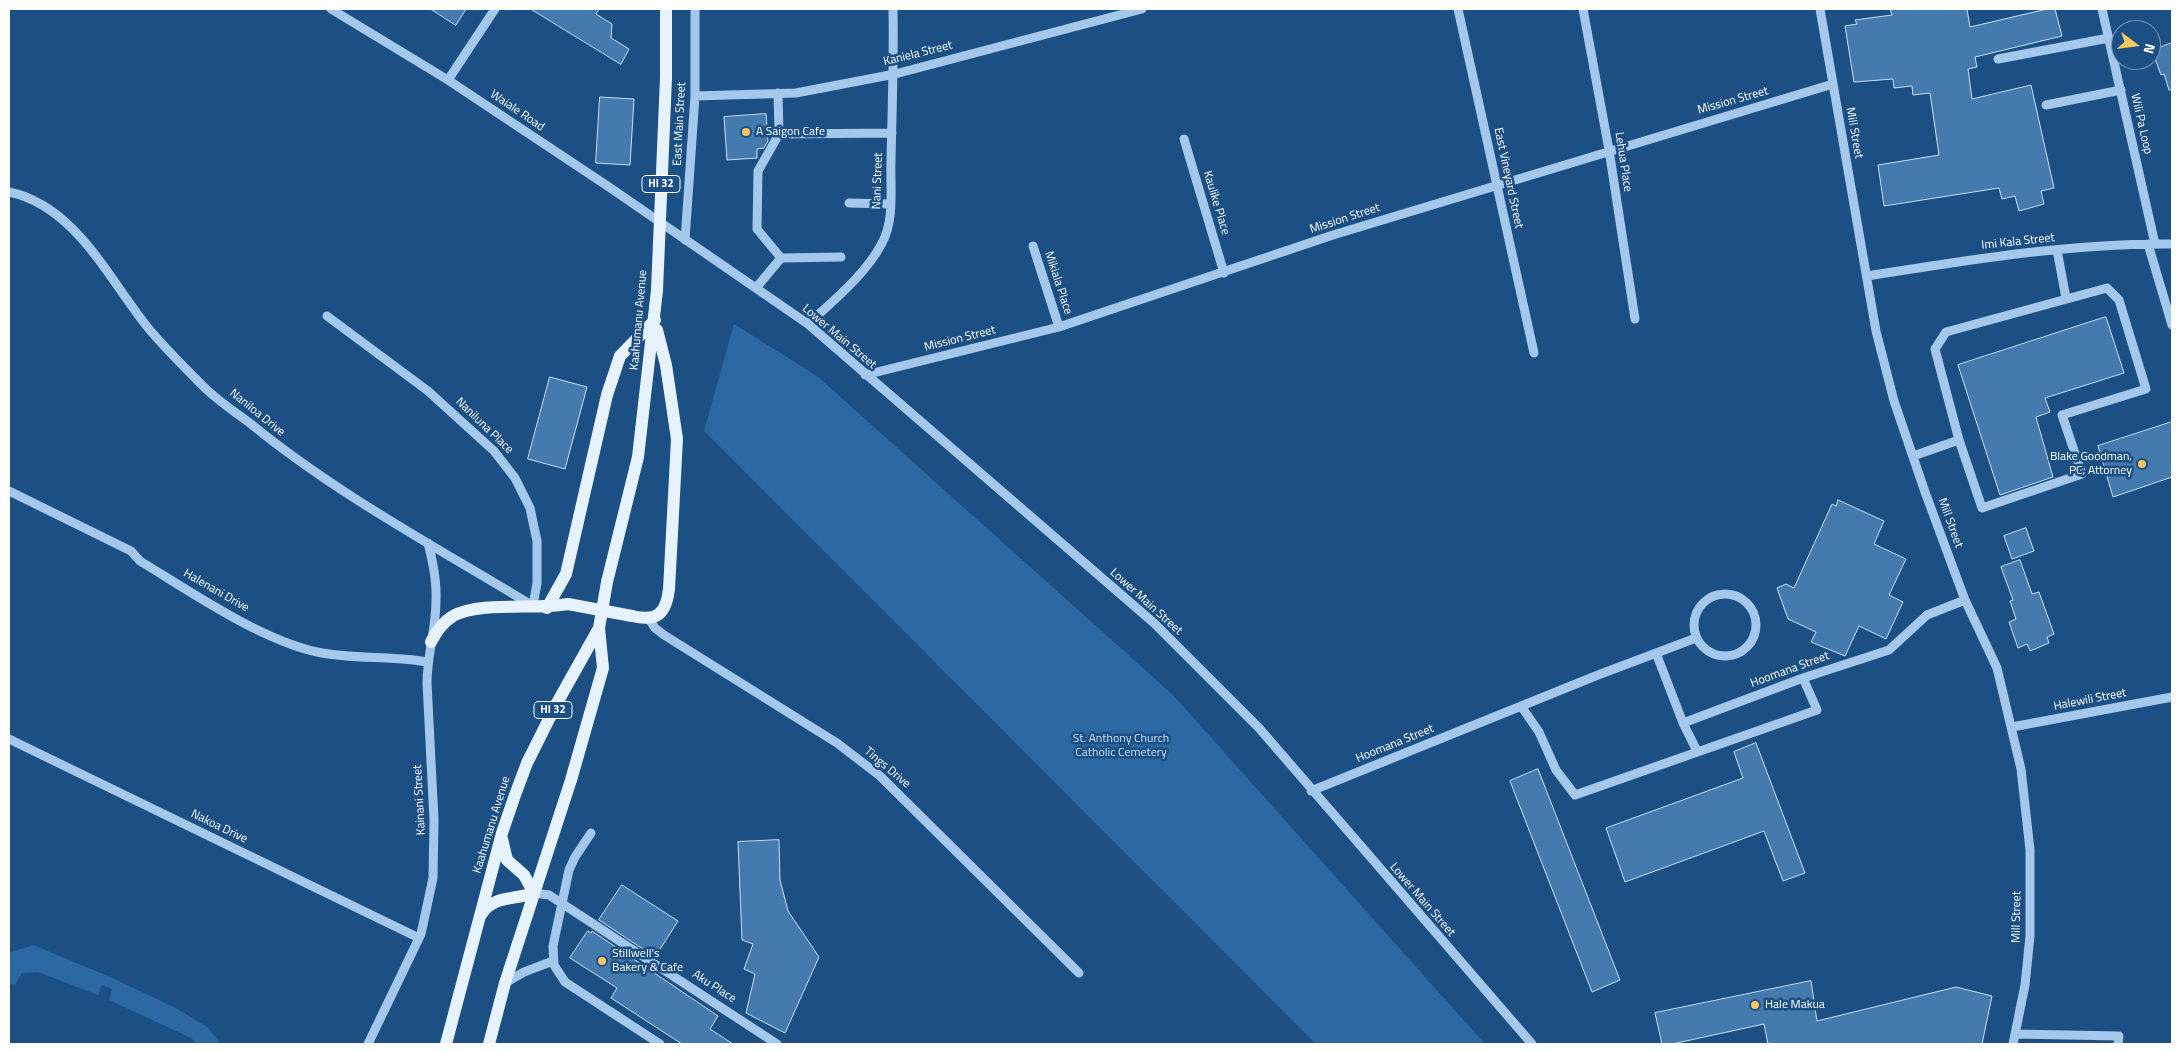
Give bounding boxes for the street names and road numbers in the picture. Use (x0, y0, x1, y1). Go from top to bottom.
street label: Kaniela Street (882, 39, 954, 69)
street label: East Main Street (671, 82, 689, 166)
street label: Mission Street (1696, 84, 1770, 118)
street label: Waiale Road (487, 88, 547, 134)
street label: Wili Pa Loop (2127, 92, 2155, 156)
street label: Mill Street (1842, 106, 1866, 160)
street label: East Vineyard Street (1490, 126, 1526, 230)
street label: Lehua Place (1611, 131, 1635, 193)
street label: Nani Street (870, 152, 886, 210)
street label: Kaulike Place (1199, 169, 1233, 237)
road number: HI 32 (642, 175, 680, 192)
street label: Mission Street (1308, 201, 1382, 237)
street label: Imi Kala Street (1981, 231, 2055, 253)
street label: Mikiala Place (1041, 250, 1075, 316)
street label: Kaahumanu Avenue (627, 269, 651, 371)
street label: Lower Main Street (799, 302, 879, 372)
street label: Mission Street (923, 323, 997, 355)
street label: Naniloa Drive (226, 386, 288, 440)
street label: Naniluna Place (452, 395, 516, 457)
street label: Mill Street (1934, 496, 1966, 550)
street label: Halenani Drive (181, 566, 251, 616)
street label: Lower Main Street (1107, 566, 1185, 638)
street label: Hoomana Street (1749, 649, 1831, 691)
street label: Halewili Street (2052, 686, 2128, 714)
road number: HI 32 (534, 702, 572, 718)
street label: Hoomana Street (1354, 722, 1436, 766)
street label: Tings Drive (861, 744, 913, 792)
street label: Kainani Street (411, 764, 429, 836)
street label: Kaahumanu Avenue (470, 775, 514, 875)
street label: Nakoa Drive (188, 807, 250, 847)
street label: Lower Main Street (1386, 860, 1458, 940)
street label: Mill Street (2009, 891, 2025, 943)
street label: Aku Place (690, 968, 738, 1006)

